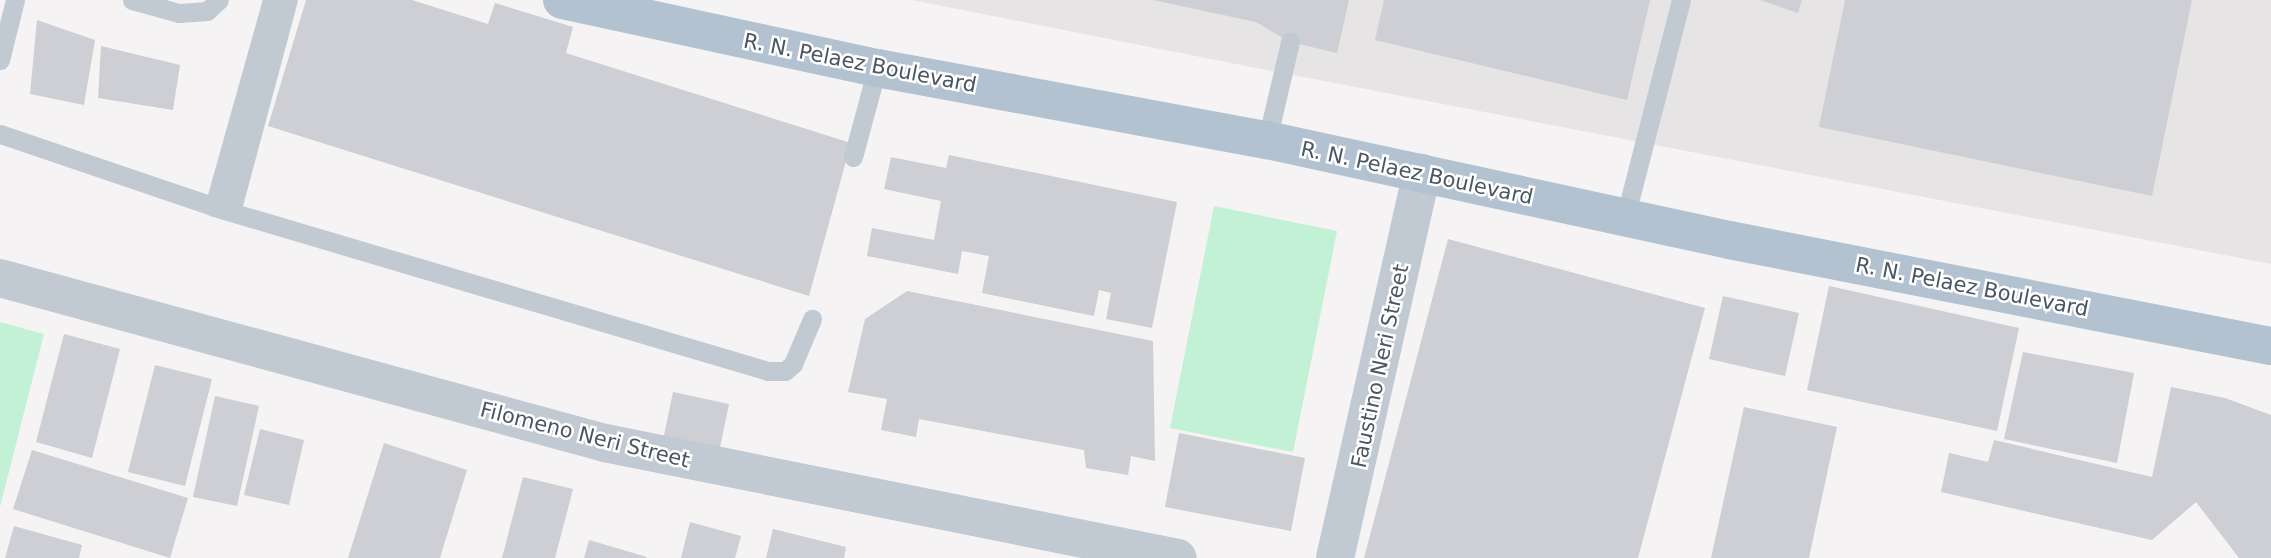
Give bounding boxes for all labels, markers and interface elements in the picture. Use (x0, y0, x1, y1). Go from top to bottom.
street label: R. N. Pelaez Boulevard (741, 28, 979, 98)
street label: R. N. Pelaez Boulevard (1299, 136, 1535, 210)
street label: R. N. Pelaez Boulevard (1853, 252, 2091, 322)
street label: Faustino Neri Street (1346, 262, 1414, 470)
street label: Filomeno Neri Street (478, 397, 692, 473)

